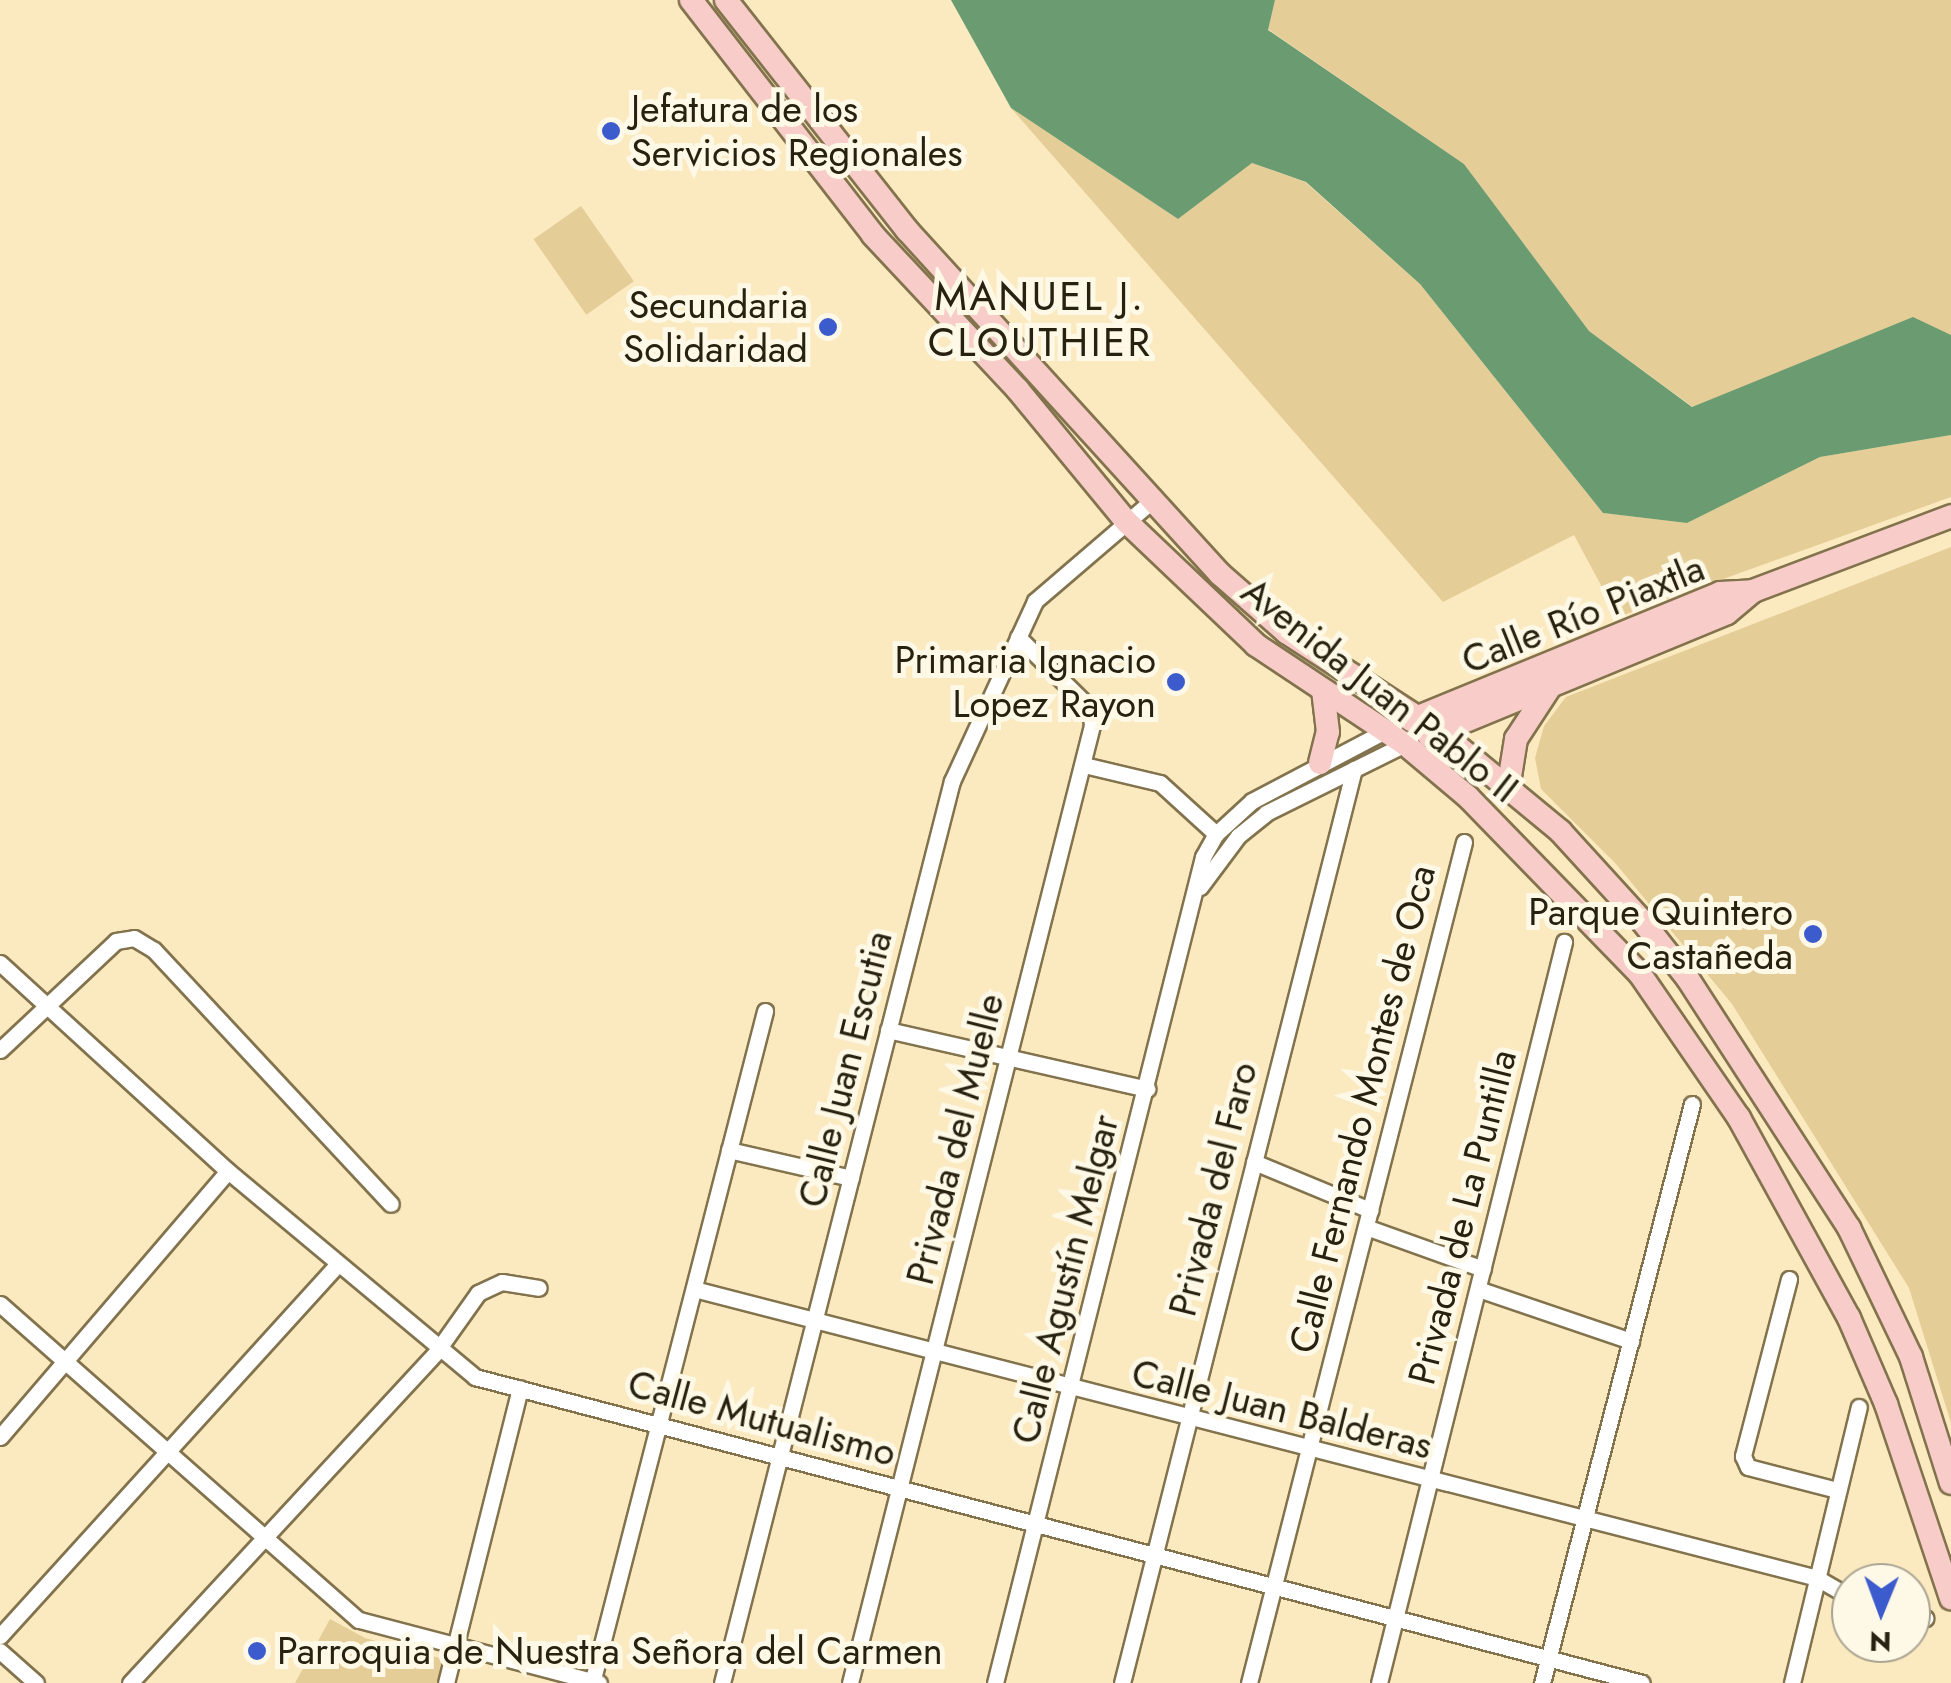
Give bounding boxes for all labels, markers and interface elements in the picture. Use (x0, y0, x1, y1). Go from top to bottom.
place label: Jefatura de los Servicios Regionales (631, 86, 963, 175)
marker: Jefatura de los Servicios Regionales (600, 120, 622, 142)
district label: MANUEL J. CLOUTHIER (928, 272, 1152, 366)
place label: Secundaria Solidaridad (623, 282, 808, 372)
marker: Secundaria Solidaridad (817, 316, 839, 338)
street label: Calle Río Piaxtla (1455, 545, 1711, 683)
street label: Avenida Juan Pablo II (1233, 568, 1527, 812)
place label: Primaria Ignacio Lopez Rayon (895, 637, 1156, 726)
marker: Primaria Ignacio Lopez Rayon (1165, 671, 1187, 693)
street label: Calle Fernando Montes de Oca (1279, 860, 1445, 1358)
place label: Parque Quintero Castañeda (1528, 889, 1793, 978)
marker: Parque Quintero Castañeda (1802, 923, 1824, 945)
street label: Calle Juan Escutia (789, 926, 901, 1212)
street label: Privada del Muelle (897, 989, 1013, 1289)
street label: Privada de La Puntilla (1398, 1045, 1526, 1389)
street label: Privada del Faro (1159, 1057, 1267, 1321)
street label: Calle Agustín Melgar (1002, 1110, 1128, 1448)
street label: Calle Juan Balderas (1127, 1350, 1437, 1468)
street label: Calle Mutualismo (623, 1360, 901, 1476)
north arrow (1831, 1563, 1931, 1663)
text: N (1869, 1621, 1892, 1662)
place label: Parroquia de Nuestra Señora del Carmen (277, 1628, 943, 1674)
marker: Parroquia de Nuestra Señora del Carmen (246, 1640, 268, 1662)

